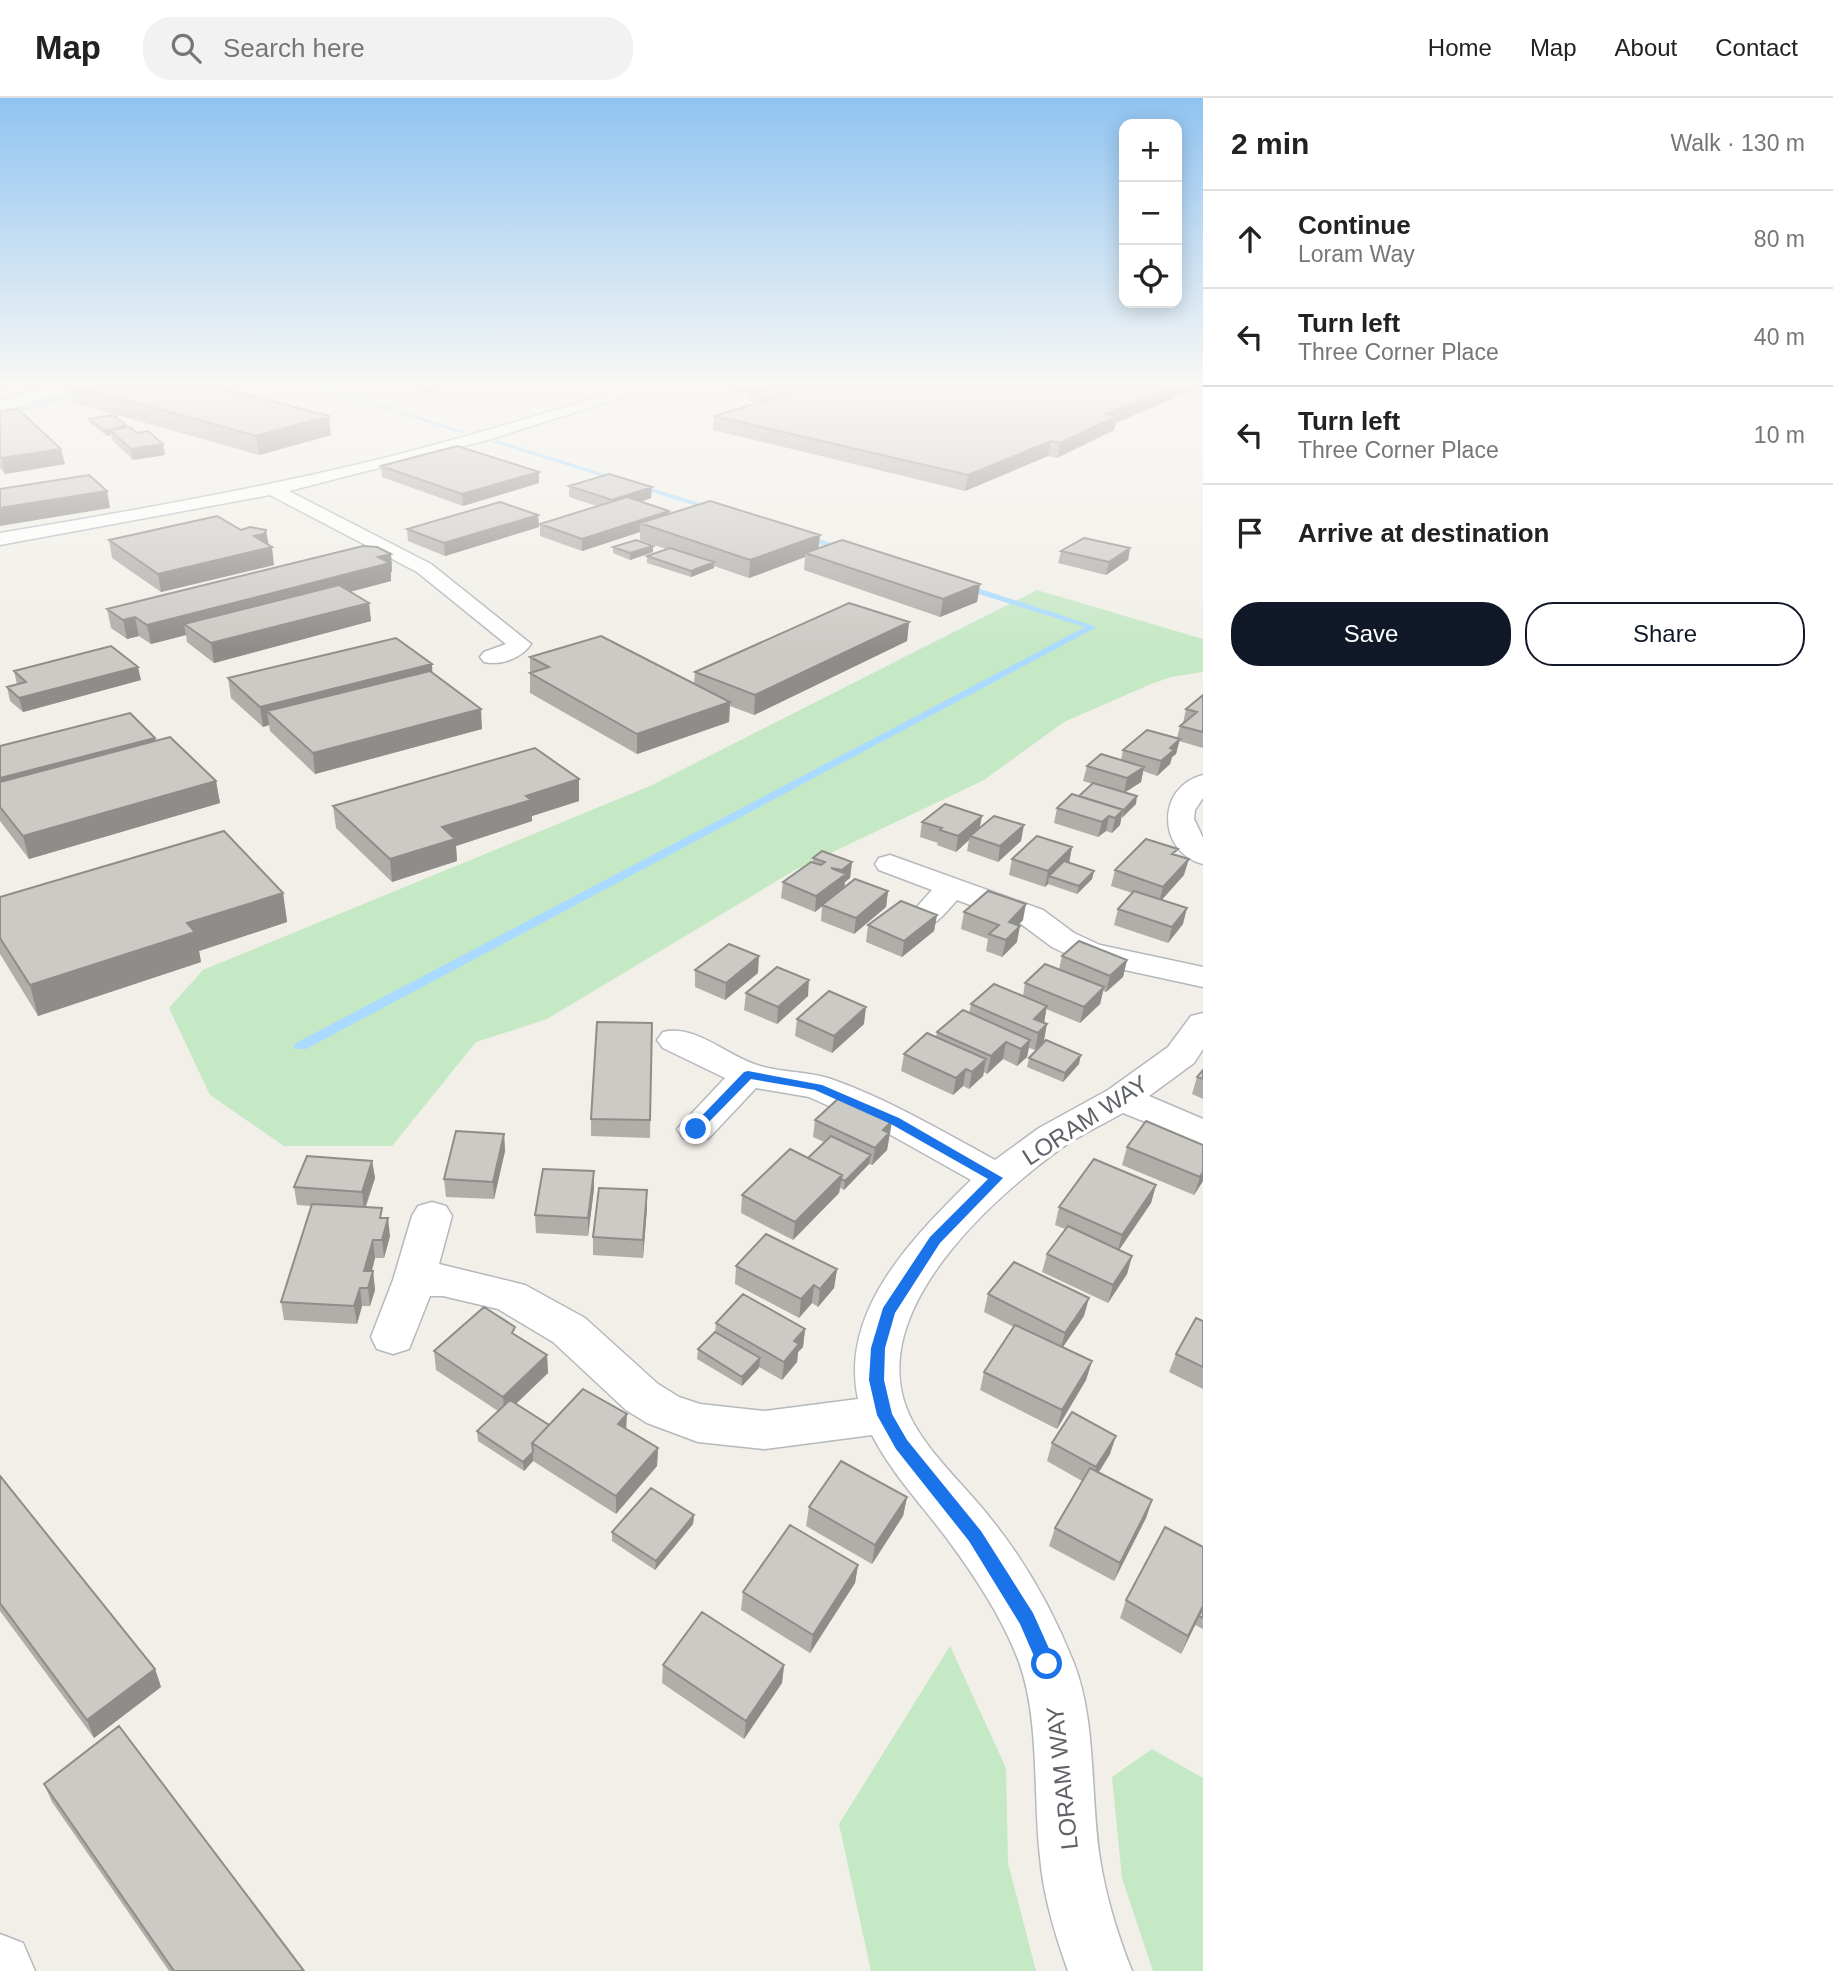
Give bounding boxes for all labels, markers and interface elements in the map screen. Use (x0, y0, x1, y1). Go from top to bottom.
search box (143, 17, 633, 80)
text: Map (35, 29, 101, 66)
icon: search (167, 29, 205, 67)
text: Search here (223, 33, 365, 63)
text: Home (1428, 34, 1492, 61)
text: Map (1530, 34, 1577, 61)
text: About (1615, 34, 1677, 61)
text: Contact (1715, 34, 1798, 61)
map controls (1119, 119, 1182, 308)
button: + (1119, 119, 1182, 182)
text: 2 min (1231, 127, 1309, 160)
text: Walk · 130 m (1670, 130, 1805, 156)
button: − (1119, 182, 1182, 245)
text: Continue (1298, 210, 1411, 240)
icon: ahead (1231, 220, 1269, 258)
text: 80 m (1754, 226, 1805, 252)
text: Loram Way (1298, 241, 1415, 267)
button: locate (1119, 245, 1182, 308)
text: Turn left (1298, 308, 1400, 338)
icon: left (1231, 318, 1269, 356)
text: 40 m (1754, 324, 1805, 350)
text: Three Corner Place (1298, 339, 1499, 365)
text: Turn left (1298, 406, 1400, 436)
icon: left (1231, 416, 1269, 454)
text: 10 m (1754, 422, 1805, 448)
text: Three Corner Place (1298, 437, 1499, 463)
icon: arrive (1231, 514, 1269, 552)
text: Arrive at destination (1298, 518, 1549, 548)
button: Save (1231, 602, 1511, 666)
button: Share (1525, 602, 1805, 666)
street label: LORAM WAY (1017, 1069, 1153, 1171)
route end (680, 1113, 711, 1144)
route start (1031, 1648, 1062, 1679)
street label: LORAM WAY (1041, 1705, 1083, 1851)

